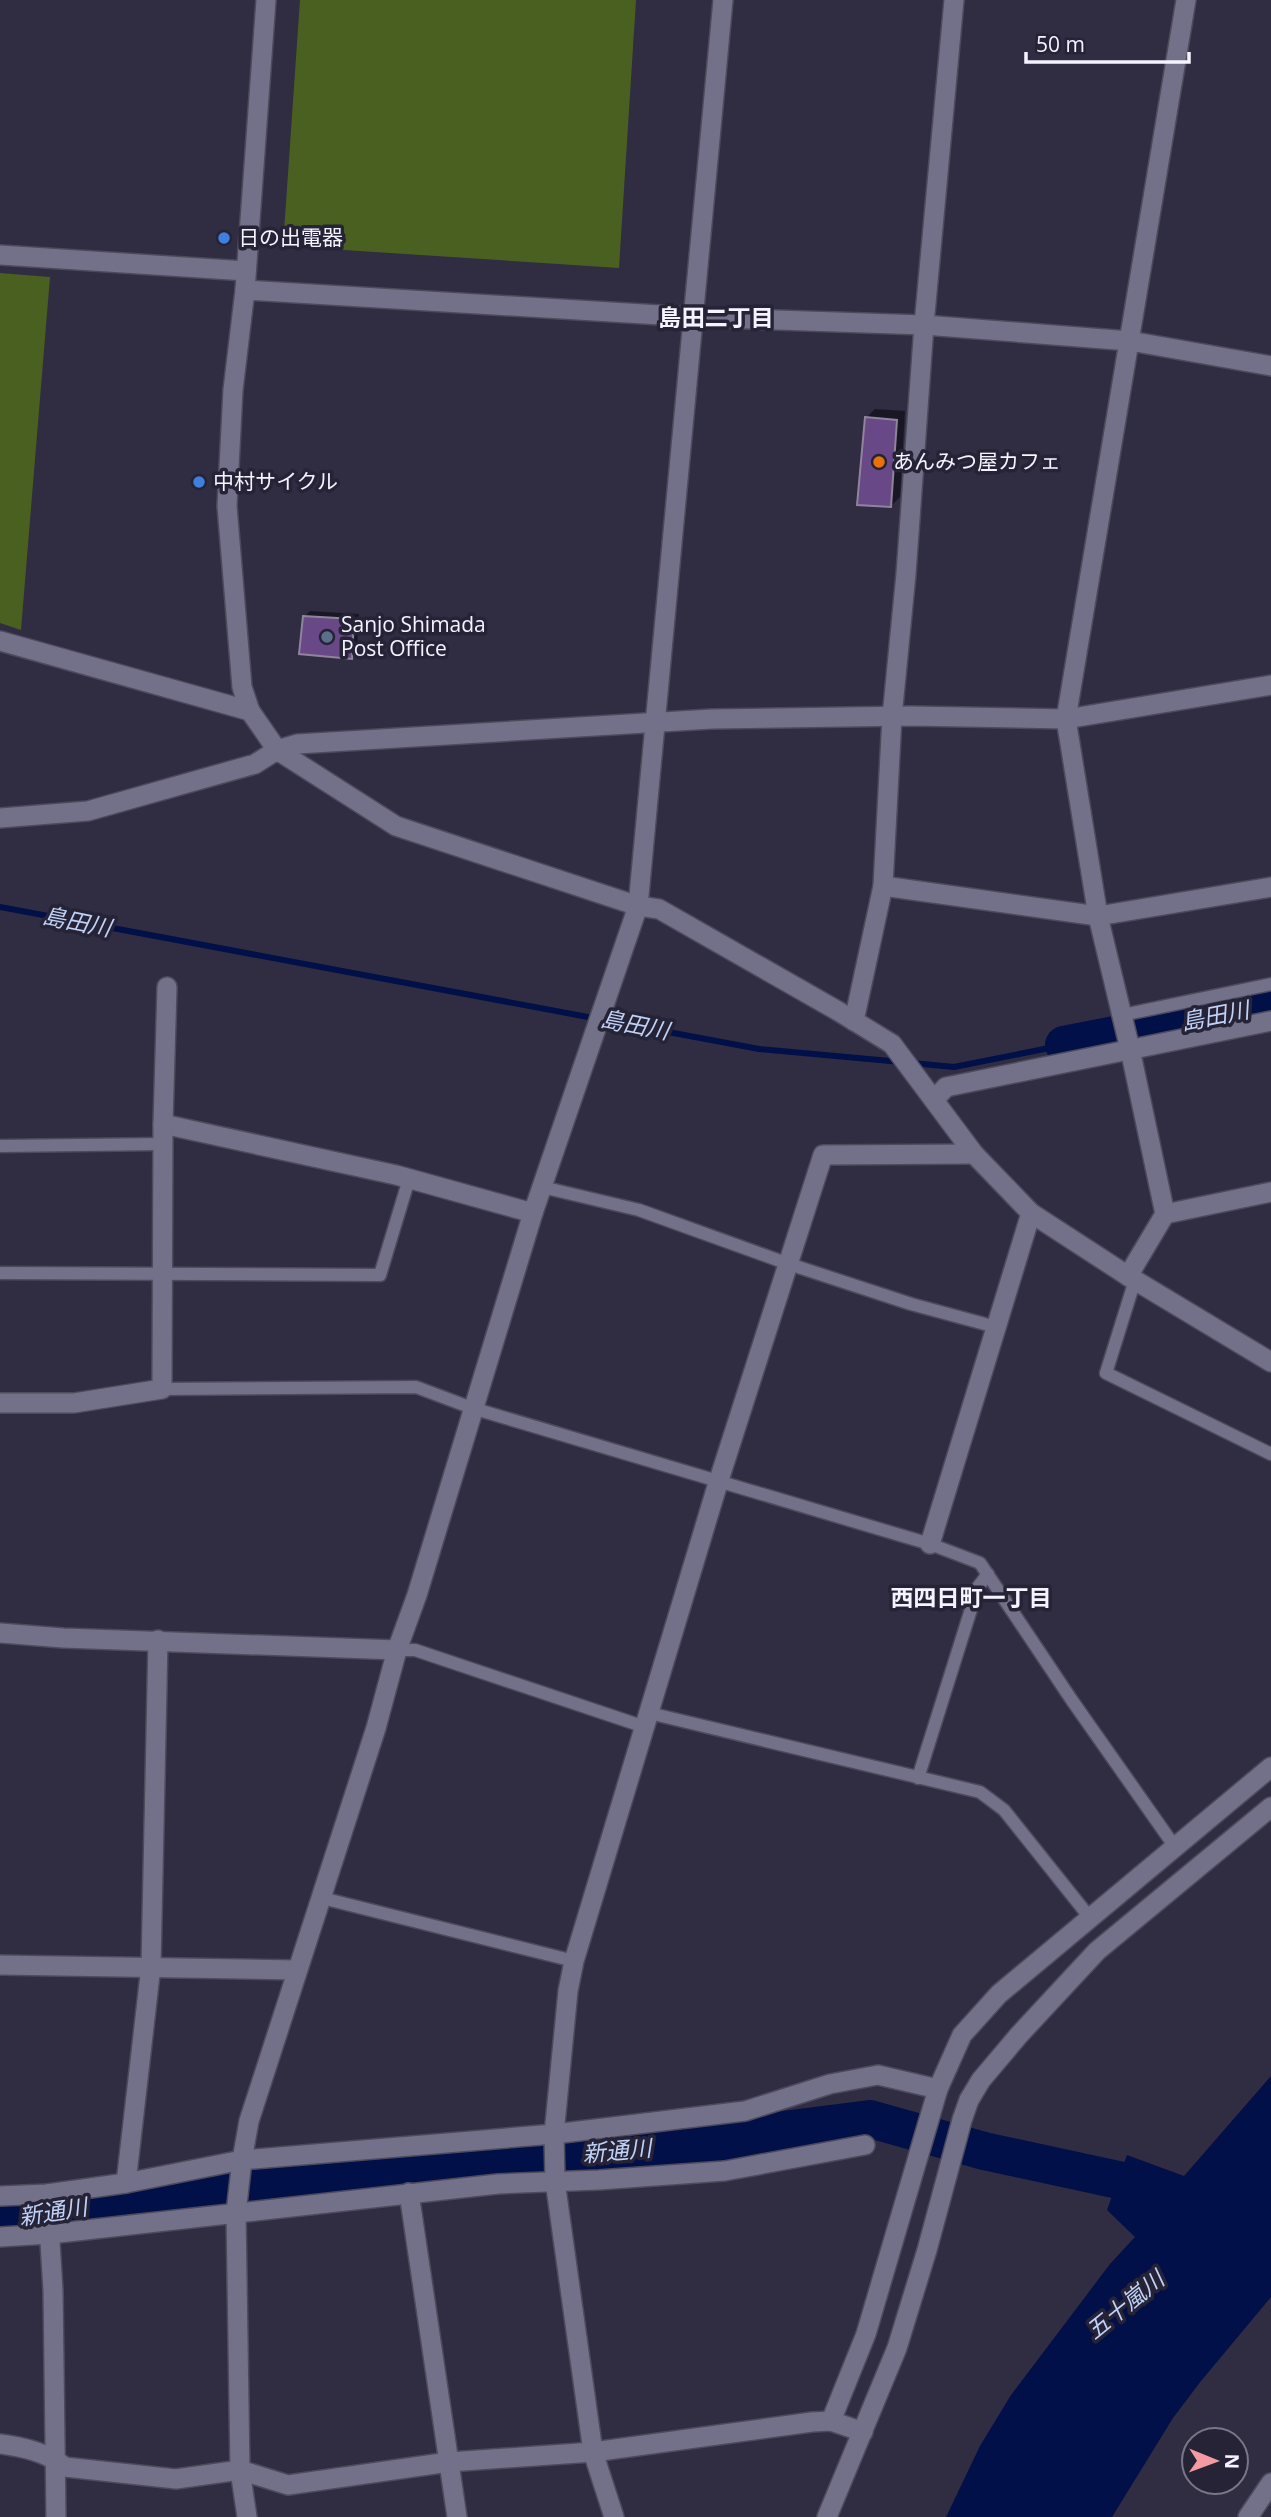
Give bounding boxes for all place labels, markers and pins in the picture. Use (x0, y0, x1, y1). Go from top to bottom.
place label: 日の出電器 (238, 223, 343, 251)
marker: 日の出電器 (216, 230, 232, 246)
place label: あんみつ屋カフェ (893, 447, 1061, 475)
marker: あんみつ屋カフェ (871, 454, 887, 470)
place label: 中村サイクル (213, 467, 338, 495)
marker: 中村サイクル (191, 474, 207, 490)
place label: Sanjo Shimada Post Office (341, 610, 486, 662)
marker: Sanjo Shimada Post Office (319, 629, 335, 645)

